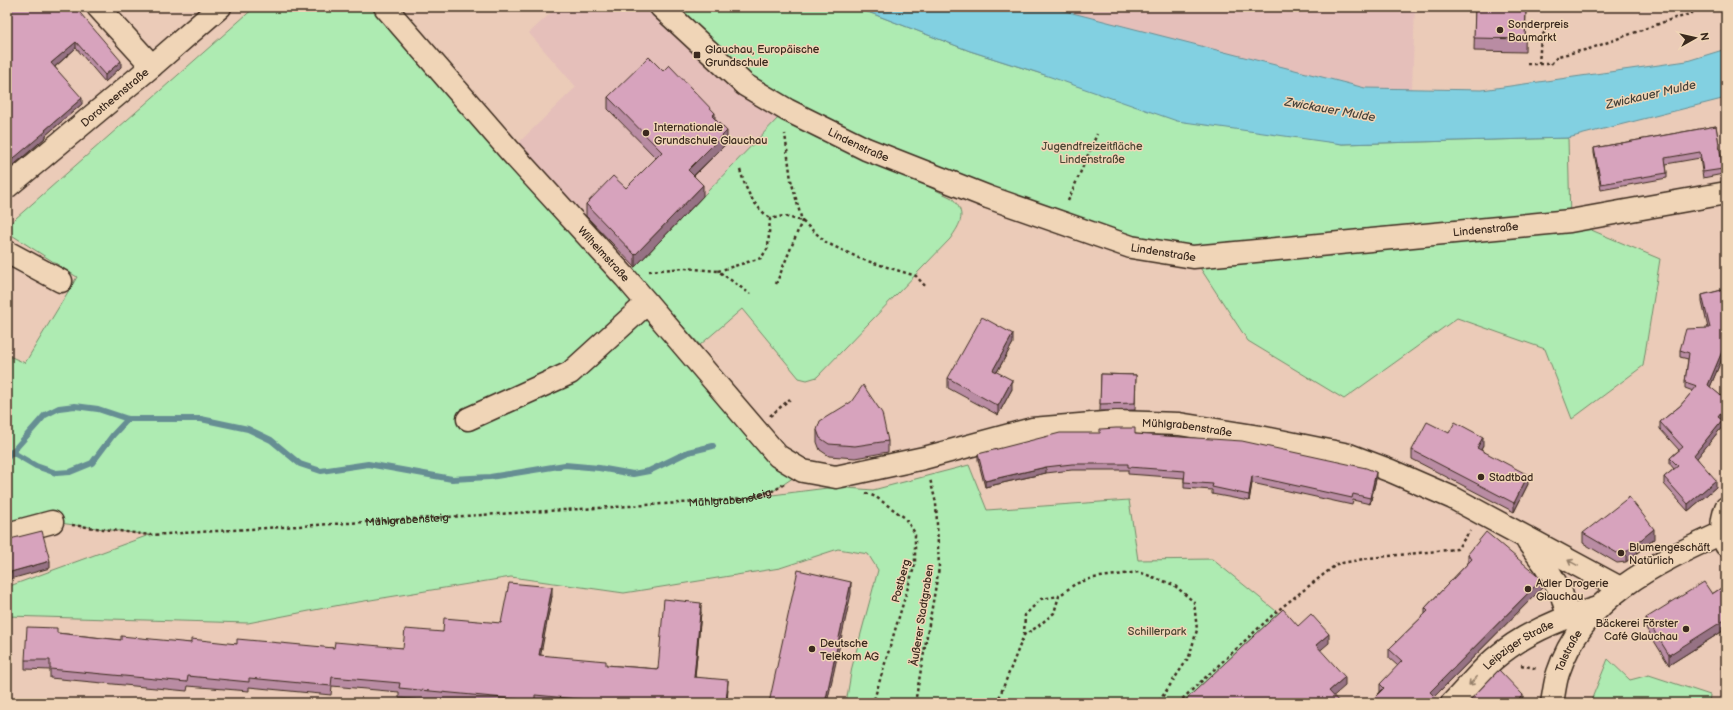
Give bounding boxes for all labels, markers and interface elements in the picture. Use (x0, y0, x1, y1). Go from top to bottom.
place label: Sonderpreis Baumarkt (1508, 18, 1569, 44)
north arrow (1675, 18, 1715, 58)
marker: Sonderpreis Baumarkt (1495, 25, 1505, 35)
text: N (1697, 32, 1711, 42)
place label: Glauchau, Europäische Grundschule (705, 43, 820, 69)
marker: Glauchau, Europäische Grundschule (692, 50, 702, 60)
street label: Dorotheenstraße (78, 65, 151, 129)
water label: Zwickauer Mulde (1604, 77, 1697, 113)
water label: Zwickauer Mulde (1283, 94, 1376, 125)
place label: Internationale Grundschule Glauchau (654, 121, 767, 147)
street label: Lindenstraße (826, 125, 891, 164)
marker: Internationale Grundschule Glauchau (641, 128, 651, 138)
park label: Jugendfreizeitfläche Lindenstraße (1042, 140, 1143, 166)
street label: Lindenstraße (1452, 219, 1519, 239)
street label: Wilhelmstraße (575, 224, 633, 285)
street label: Lindenstraße (1130, 241, 1197, 264)
street label: Mühlgrabenstraße (1142, 416, 1234, 439)
place label: Stadtbad (1489, 471, 1533, 484)
marker: Stadtbad (1476, 472, 1486, 482)
street label: Mühlgrabensteig (688, 485, 773, 509)
street label: Mühlgrabensteig (365, 510, 449, 528)
place label: Blumengeschäft Natürlich (1629, 541, 1711, 567)
marker: Blumengeschäft Natürlich (1616, 548, 1626, 558)
street label: Postberg (889, 558, 913, 604)
one-way arrow (1567, 558, 1579, 566)
street label: Äußerer Stadtgraben (907, 563, 936, 667)
place label: Adler Drogerie Glauchau (1536, 577, 1609, 603)
marker: Adler Drogerie Glauchau (1523, 584, 1533, 594)
street label: Leipziger Straße (1480, 617, 1556, 672)
place label: Bäckerei Förster Café Glauchau (1595, 617, 1679, 643)
marker: Bäckerei Förster Café Glauchau (1681, 624, 1691, 634)
park label: Schillerpark (1128, 625, 1187, 638)
street label: Talstraße (1552, 627, 1585, 674)
place label: Deutsche Telekom AG (820, 637, 879, 663)
marker: Deutsche Telekom AG (807, 644, 817, 654)
one-way arrow (1468, 676, 1478, 686)

